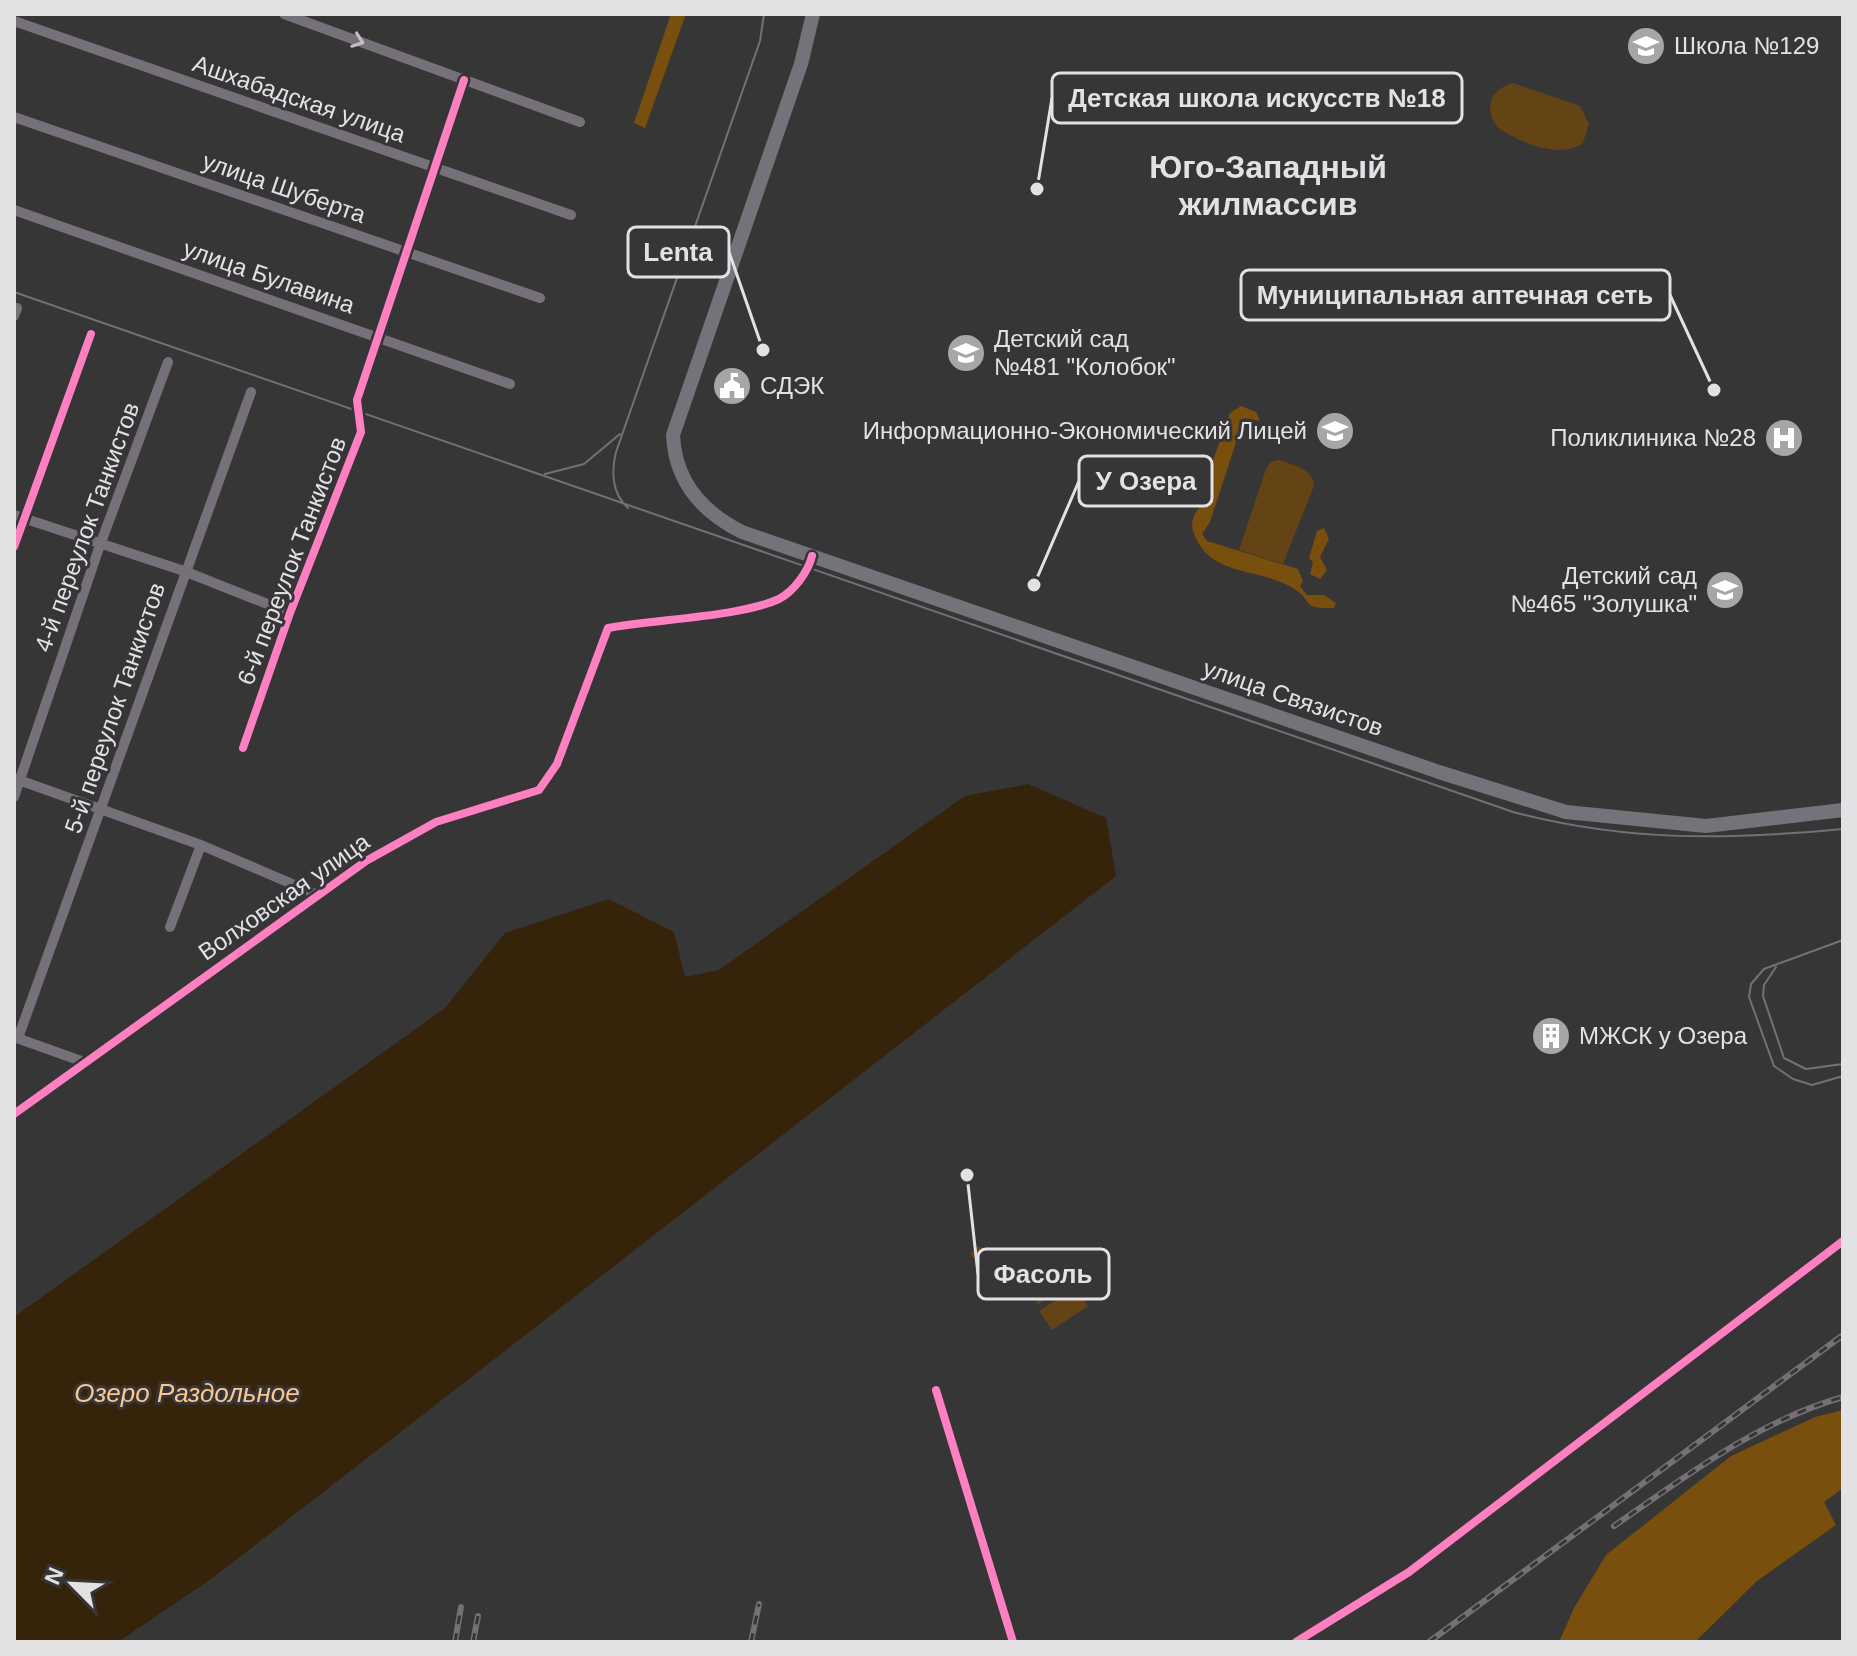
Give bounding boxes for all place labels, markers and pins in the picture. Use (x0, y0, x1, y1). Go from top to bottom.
school or university icon: Школа №129 (1625, 25, 1667, 67)
place label: Школа №129 (1674, 32, 1819, 59)
callout: Детская школа искусств №18 (1052, 73, 1462, 123)
callout: Lenta (628, 227, 729, 277)
callout: Муниципальная аптечная сеть (1241, 270, 1670, 320)
place label: Детский сад №481 "Колобок" (994, 325, 1176, 380)
school or university icon: Детский сад №481 "Колобок" (945, 332, 987, 374)
public building icon: СДЭК (711, 365, 753, 407)
place label: СДЭК (760, 372, 824, 399)
school or university icon: Информационно-Экономический Лицей (1314, 410, 1356, 452)
place label: Информационно-Экономический Лицей (863, 417, 1307, 444)
hospital icon: Поликлиника №28 (1763, 417, 1805, 459)
place label: Поликлиника №28 (1550, 424, 1756, 451)
callout: У Озера (1079, 456, 1212, 506)
place label: Детский сад №465 "Золушка" (1511, 562, 1697, 617)
school or university icon: Детский сад №465 "Золушка" (1704, 569, 1746, 611)
building icon: МЖСК у Озера (1530, 1015, 1572, 1057)
place label: МЖСК у Озера (1579, 1022, 1748, 1049)
callout: Фасоль (978, 1249, 1109, 1299)

